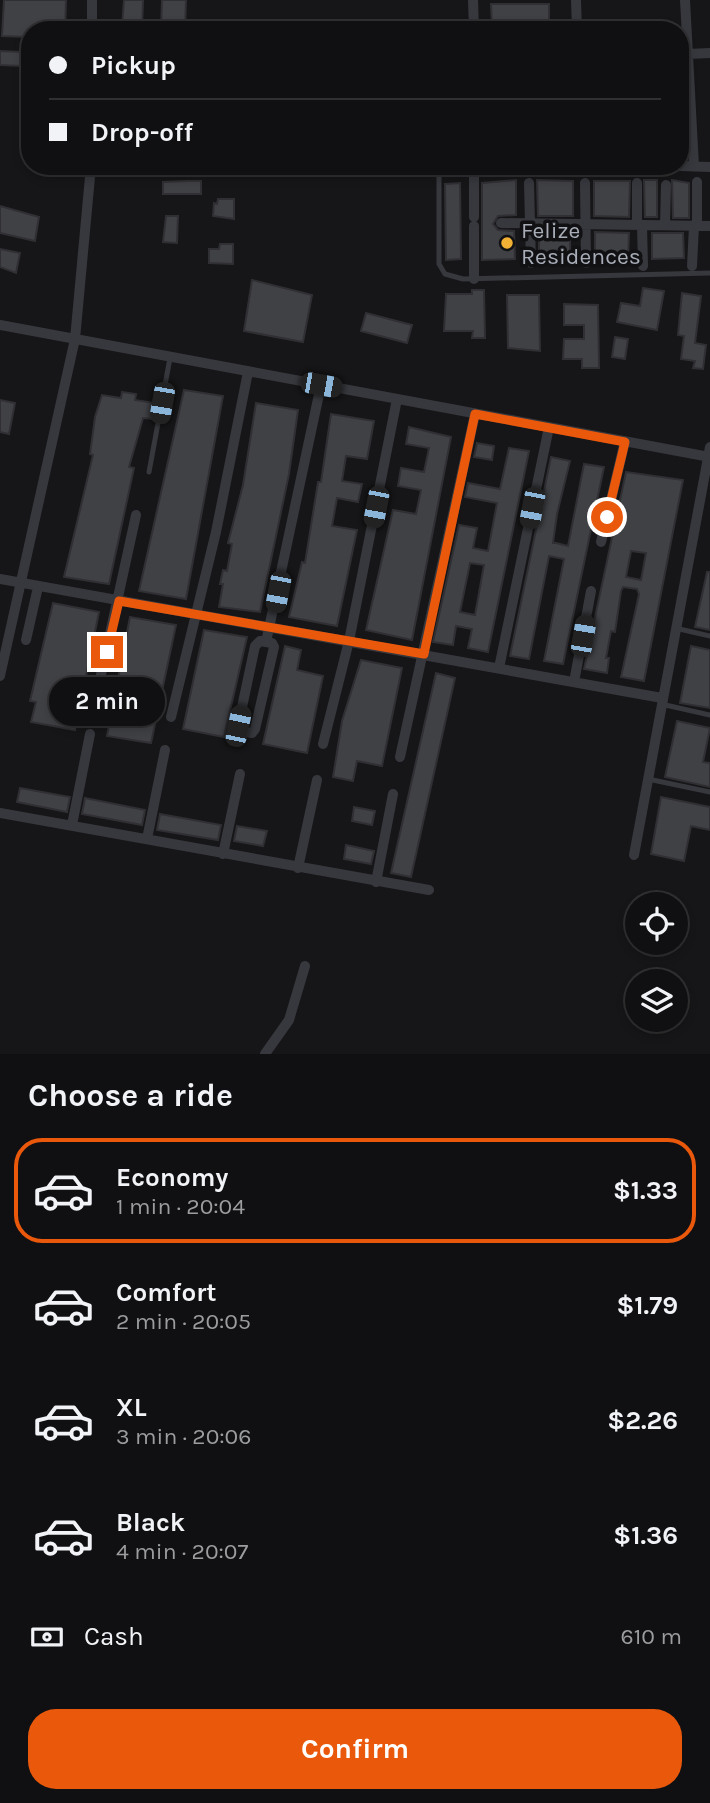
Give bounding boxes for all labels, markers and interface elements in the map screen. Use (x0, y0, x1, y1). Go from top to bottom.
text: Pickup (91, 50, 176, 81)
text: Drop-off (91, 117, 193, 148)
place label: Felize Residences (521, 217, 641, 270)
marker: Felize Residences (499, 235, 515, 251)
car (299, 371, 344, 399)
car (149, 380, 176, 426)
car (362, 484, 391, 530)
car (518, 485, 547, 531)
route start (591, 501, 623, 533)
car (264, 569, 293, 615)
car (570, 613, 597, 659)
route end (91, 636, 123, 668)
callout: 2 min (49, 676, 165, 726)
text: 2 min (75, 688, 139, 715)
car (224, 703, 253, 749)
map controls (625, 892, 688, 1032)
button: locate (625, 892, 688, 955)
button: layers (625, 969, 688, 1032)
text: Choose a ride (28, 1077, 233, 1114)
icon: car (32, 1159, 95, 1222)
text: Economy (116, 1162, 228, 1193)
text: $1.33 (613, 1175, 678, 1206)
text: 1 min · 20:04 (116, 1193, 245, 1220)
icon: car (32, 1274, 95, 1337)
text: Comfort (116, 1277, 217, 1308)
text: $1.79 (616, 1290, 678, 1321)
text: 2 min · 20:05 (116, 1308, 251, 1335)
icon: car (32, 1389, 95, 1452)
text: XL (116, 1392, 147, 1423)
text: $2.26 (607, 1405, 678, 1436)
text: 3 min · 20:06 (116, 1423, 251, 1450)
icon: car (32, 1504, 95, 1567)
text: Black (116, 1507, 185, 1538)
text: $1.36 (613, 1520, 678, 1551)
text: 4 min · 20:07 (116, 1538, 248, 1565)
icon: cash (28, 1618, 66, 1656)
text: Cash (84, 1621, 144, 1652)
text: 610 m (621, 1623, 682, 1650)
button: Confirm (28, 1709, 682, 1789)

